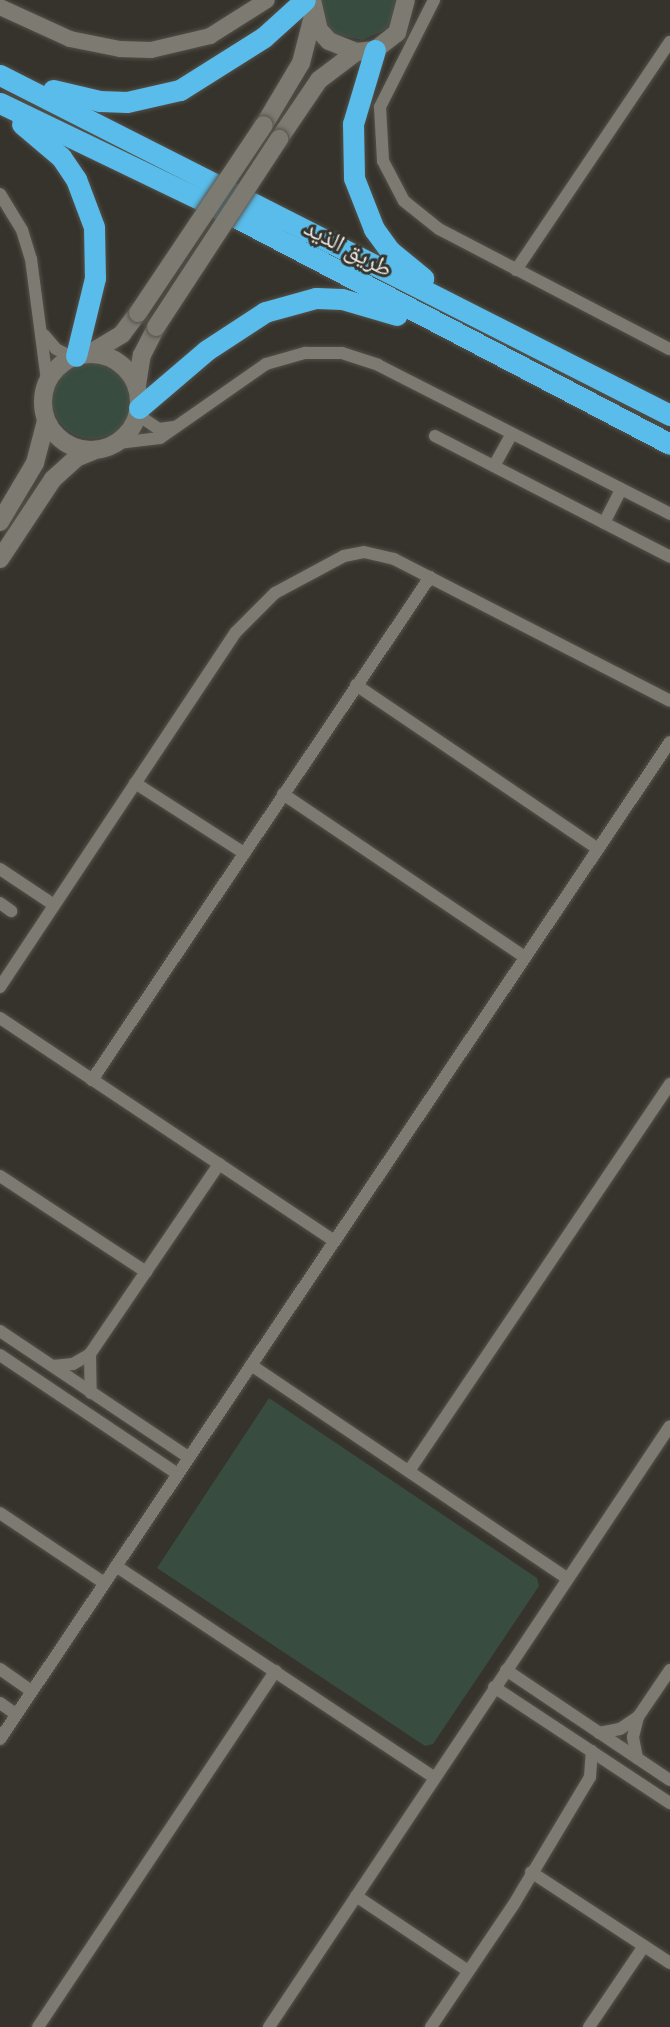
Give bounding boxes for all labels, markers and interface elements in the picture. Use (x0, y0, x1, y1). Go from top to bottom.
street label: طريق الذيد (300, 212, 398, 282)

